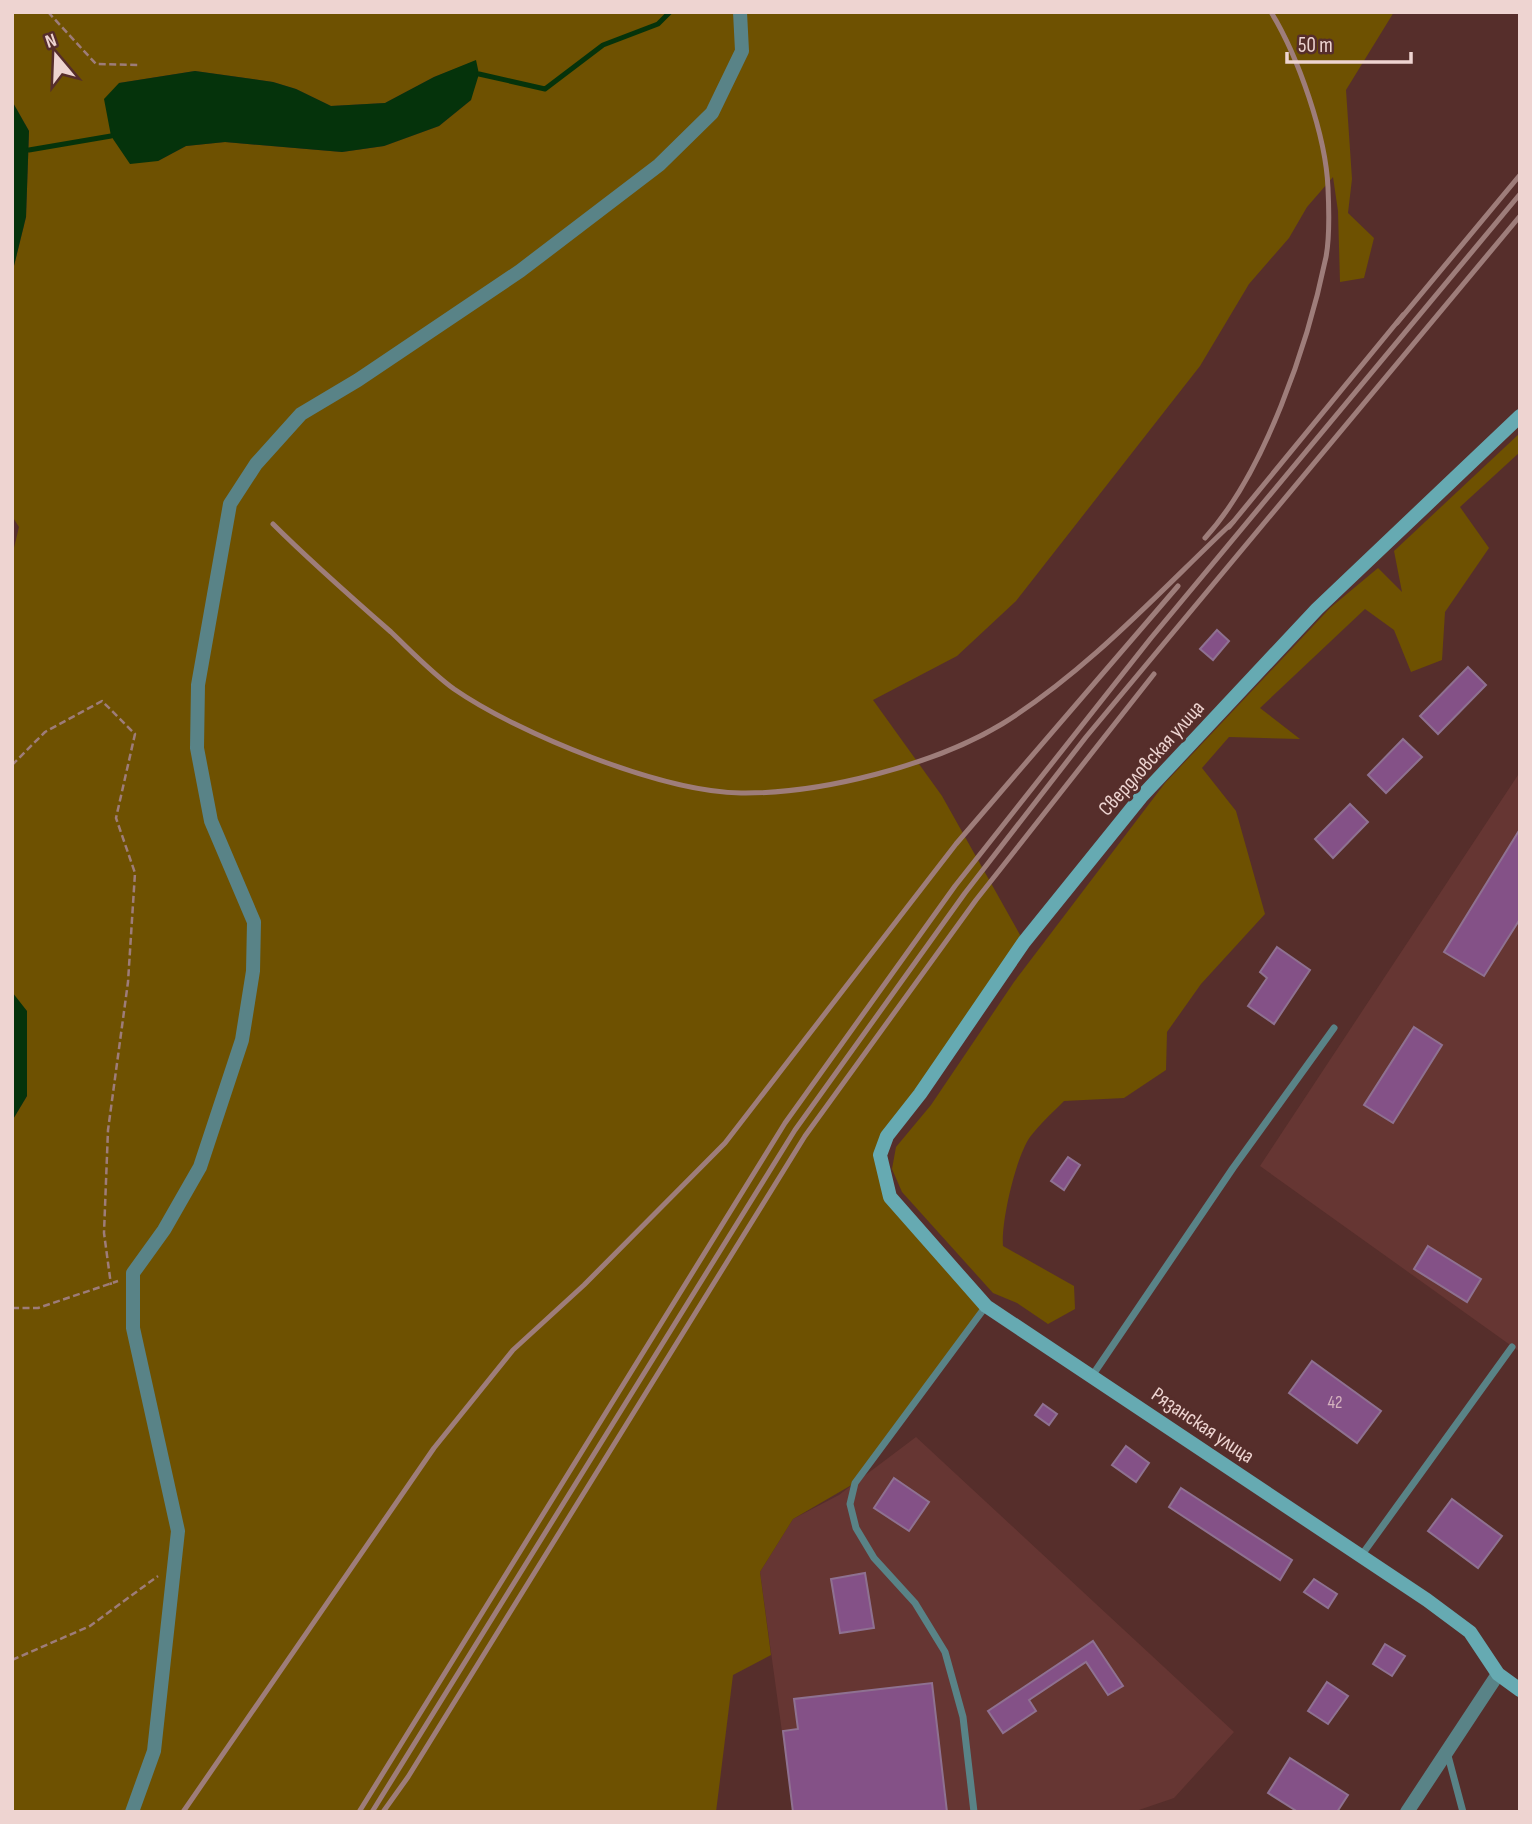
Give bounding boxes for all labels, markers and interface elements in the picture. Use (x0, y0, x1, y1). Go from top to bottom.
north arrow (21, 21, 91, 91)
scale bar (1287, 21, 1411, 65)
text: N (42, 29, 59, 54)
text: 50 m (1298, 33, 1333, 58)
street label: Свердловская улица (1093, 696, 1210, 821)
street label: Рязанская улица (1147, 1382, 1259, 1469)
house number: 42 (1327, 1392, 1343, 1413)

